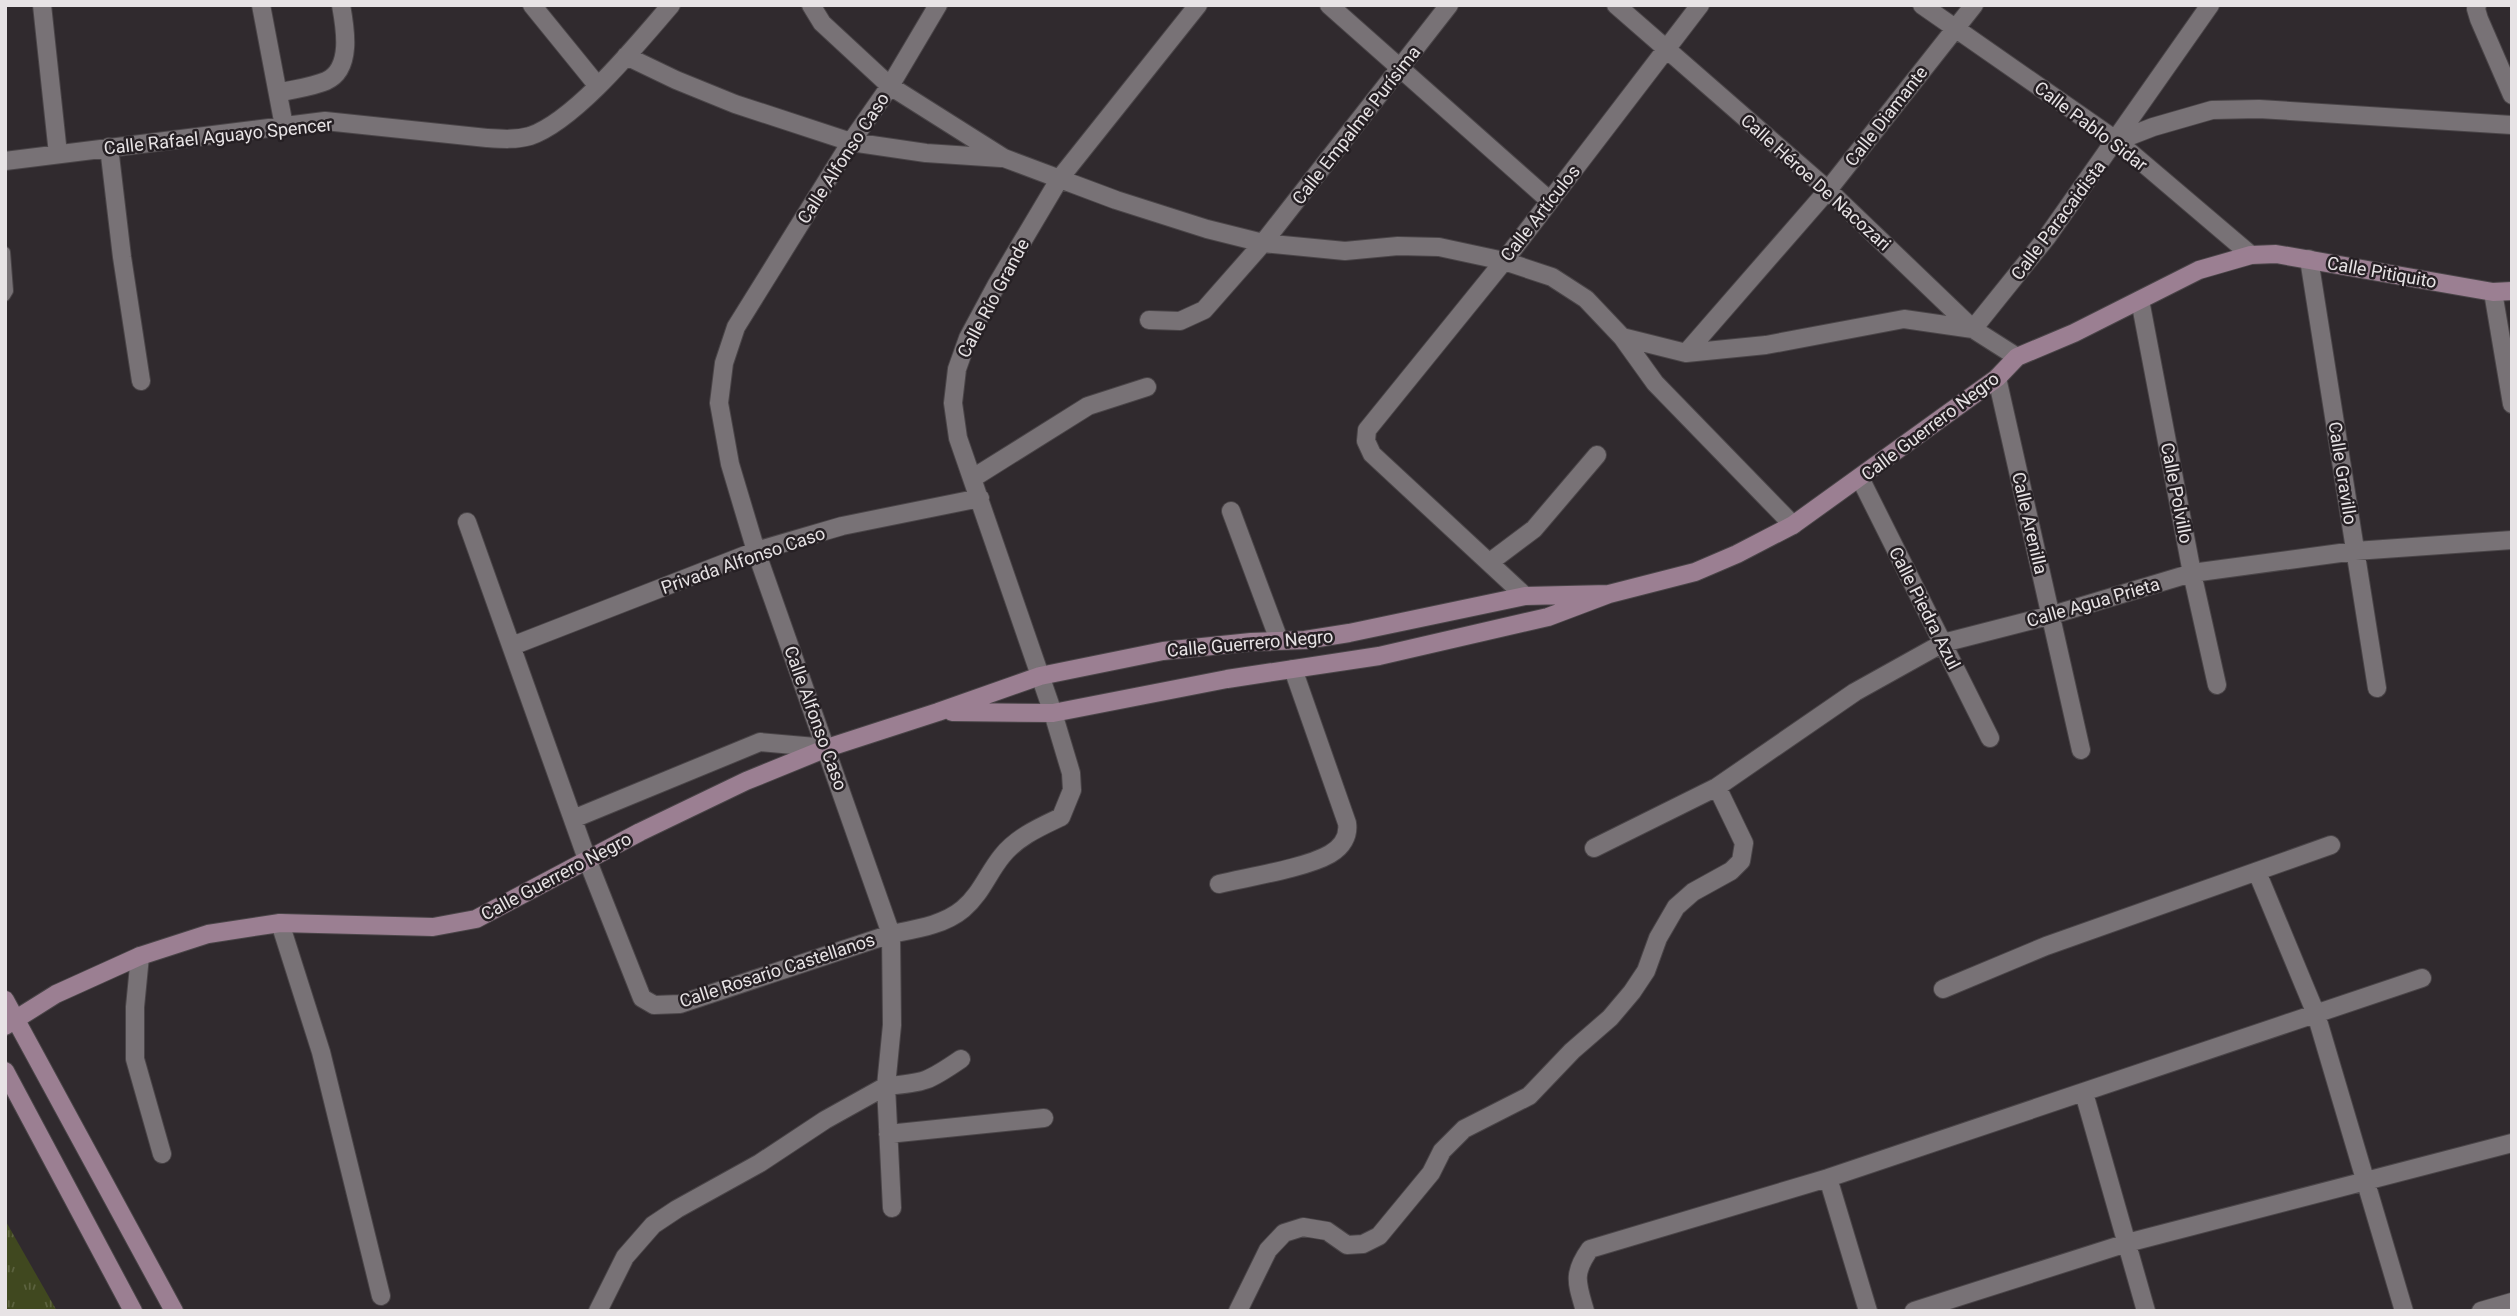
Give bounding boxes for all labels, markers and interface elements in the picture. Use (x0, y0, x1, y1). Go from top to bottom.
street label: Calle Empalme Purísima (1288, 42, 1424, 208)
street label: Calle Diamante (1840, 62, 1932, 170)
street label: Calle Pablo Sidar (2031, 77, 2151, 175)
street label: Calle Alfonso Caso (793, 89, 893, 227)
street label: Calle Héroe De Nacozari (1737, 109, 1895, 255)
street label: Calle Rafael Aguayo Spencer (103, 114, 333, 158)
street label: Calle Paracaidista (2006, 156, 2110, 284)
street label: Calle Artículos (1496, 161, 1584, 265)
street label: Calle Río Grande (953, 235, 1033, 361)
street label: Calle Pitiquito (2326, 252, 2438, 292)
street label: Calle Guerrero Negro (1857, 367, 2003, 485)
street label: Calle Gravillo (2324, 420, 2362, 526)
street label: Calle Polvillo (2157, 441, 2197, 545)
street label: Calle Arenilla (2008, 470, 2052, 576)
street label: Privada Alfonso Caso (658, 522, 828, 598)
street label: Calle Piedra Azul (1885, 543, 1965, 673)
street label: Calle Agua Prieta (2024, 573, 2162, 631)
street label: Calle Guerrero Negro (1166, 625, 1334, 661)
street label: Calle Alfonso Caso (780, 643, 852, 793)
street label: Calle Guerrero Negro (477, 828, 635, 924)
street label: Calle Rosario Castellanos (677, 928, 877, 1012)

